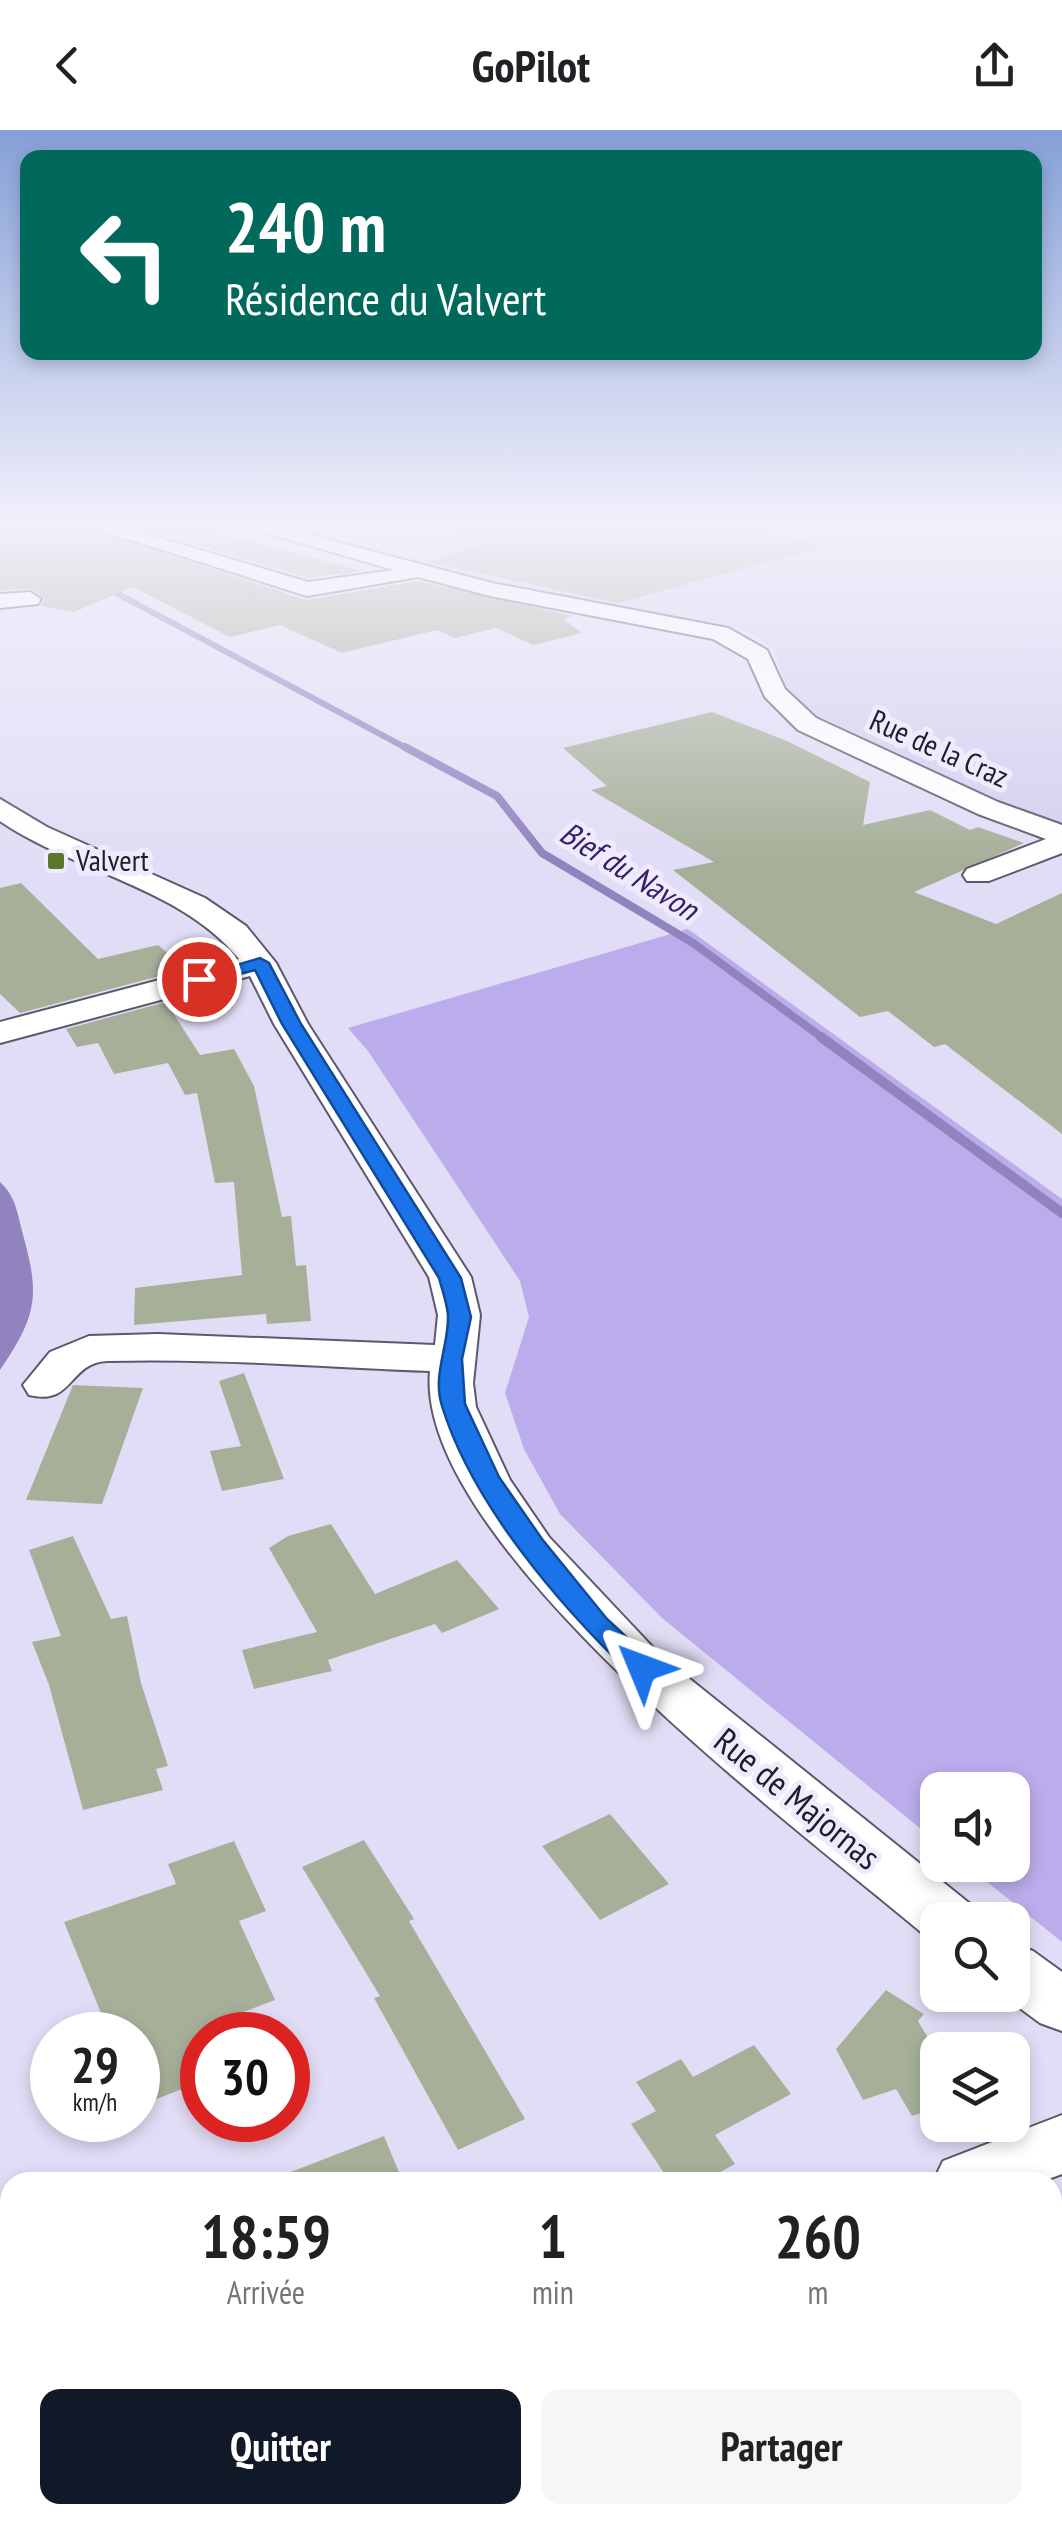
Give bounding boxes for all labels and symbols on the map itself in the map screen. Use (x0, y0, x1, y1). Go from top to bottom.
street label: Rue de la Craz (864, 700, 1015, 795)
water label: Bief du Navon (553, 811, 708, 930)
place label: Valvert (75, 840, 150, 879)
marker: Valvert (45, 850, 67, 872)
pin (157, 937, 242, 1022)
position arrow (590, 1616, 694, 1720)
street label: Rue de Majornas (705, 1717, 890, 1879)
speed limit sign: 30 (180, 2012, 310, 2142)

